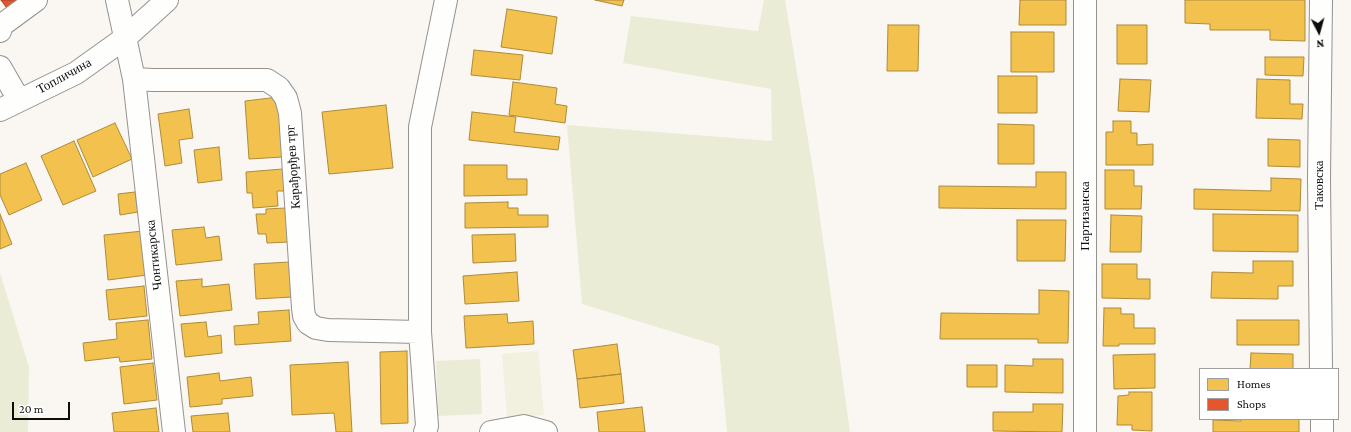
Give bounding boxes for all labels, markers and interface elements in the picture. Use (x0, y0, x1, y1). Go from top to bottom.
north arrow (1299, 12, 1339, 52)
text: N (1316, 38, 1325, 50)
street label: Топличина (34, 55, 94, 97)
street label: Карађорђев трг (282, 125, 304, 209)
street label: Таковска (1311, 160, 1327, 210)
street label: Партизанска (1077, 181, 1093, 251)
street label: Чонтикарска (143, 219, 165, 291)
legend (1199, 368, 1339, 420)
text: Homes (1237, 377, 1270, 391)
scale bar (14, 394, 72, 420)
text: Shops (1237, 397, 1266, 411)
text: 20 m (19, 402, 43, 416)

